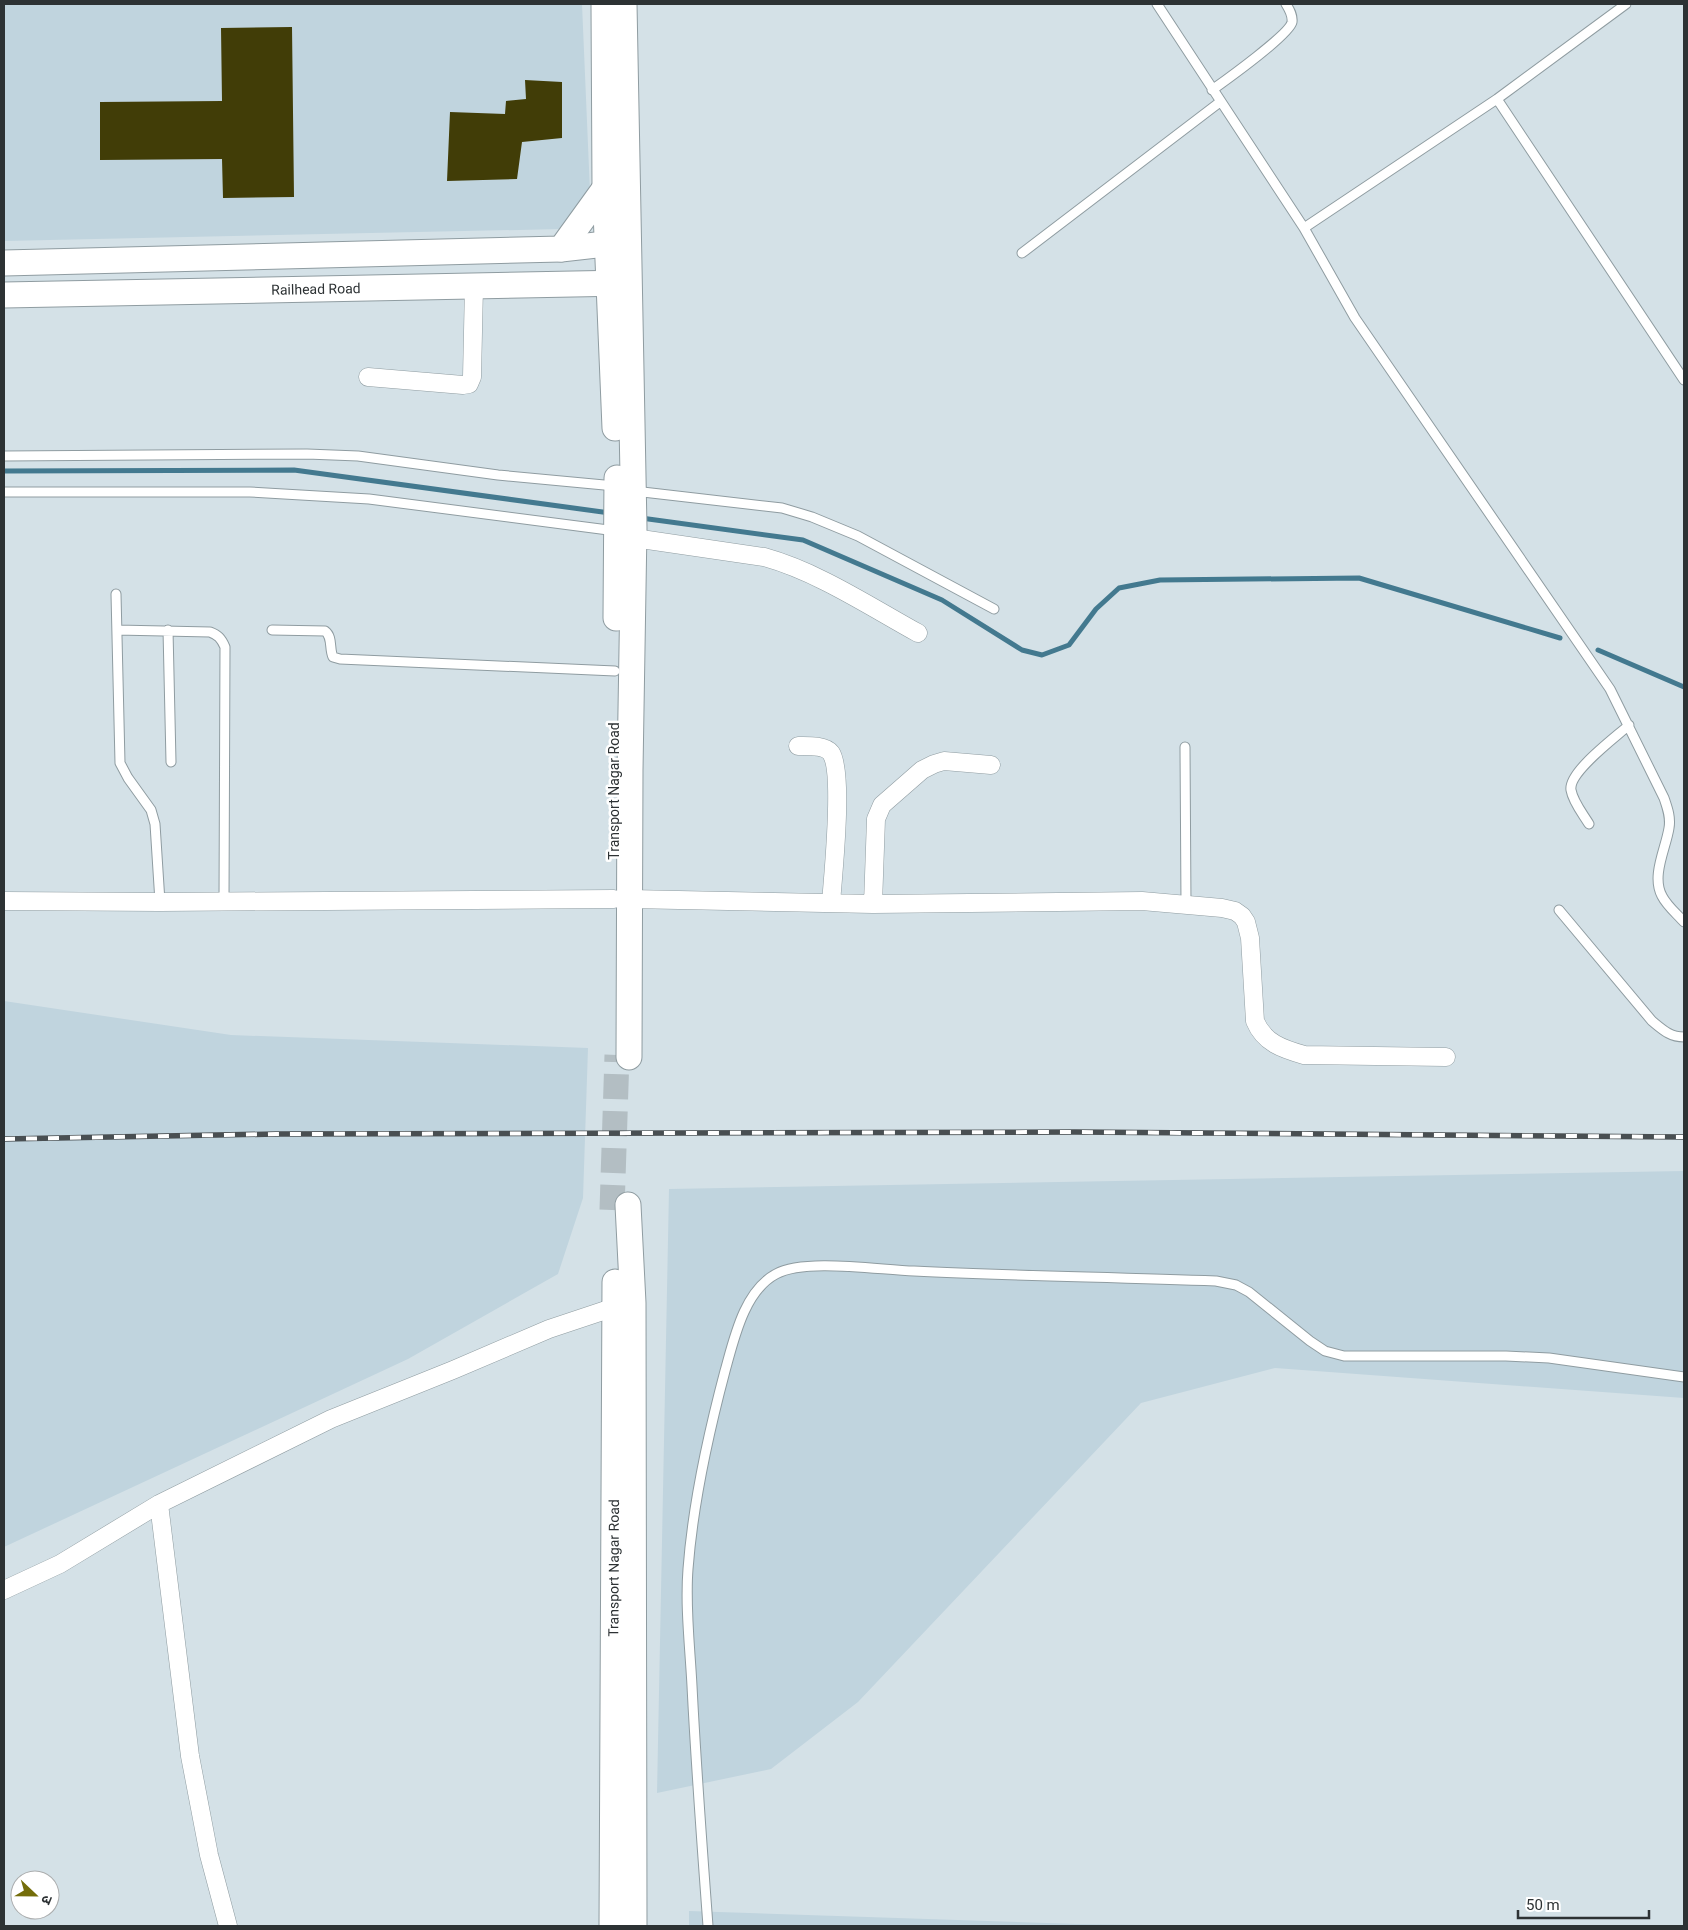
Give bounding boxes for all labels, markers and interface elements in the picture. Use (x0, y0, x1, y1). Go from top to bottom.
street label: Railhead Road (271, 280, 361, 298)
street label: Transport Nagar Road (606, 722, 622, 860)
street label: Transport Nagar Road (605, 1499, 622, 1637)
north arrow (10, 1870, 60, 1920)
scale bar (1518, 1888, 1649, 1920)
text: उ (38, 1893, 56, 1907)
text: 50 m (1526, 1896, 1560, 1914)

